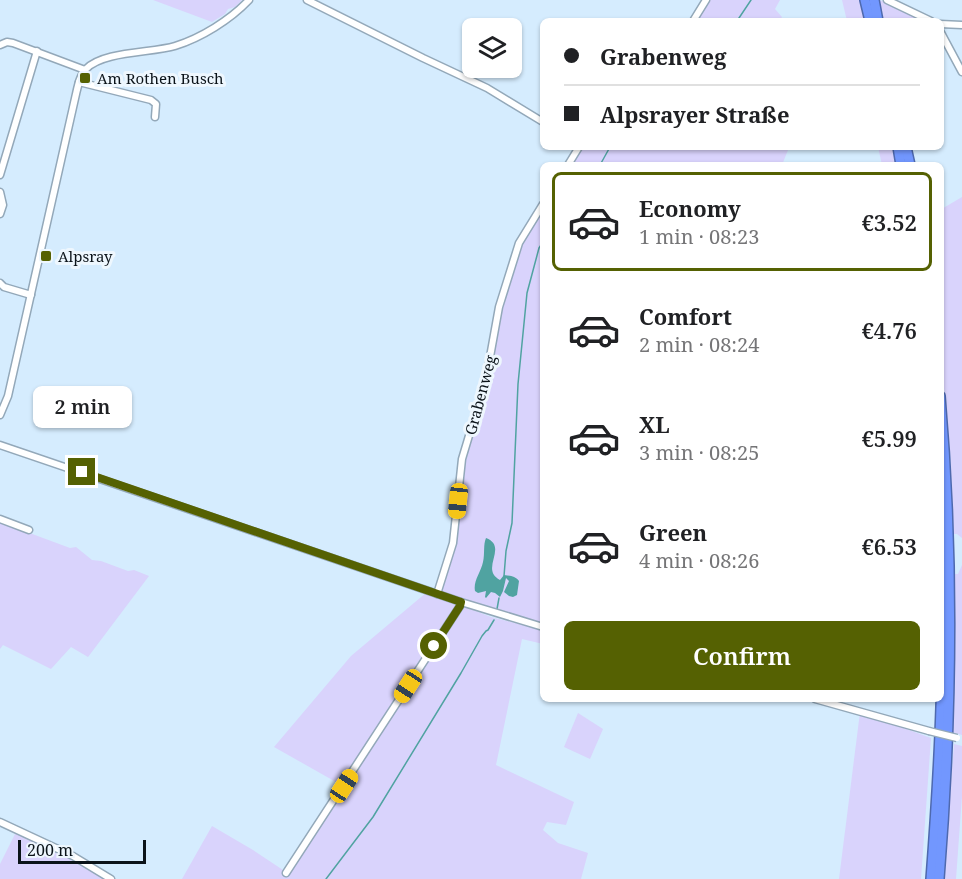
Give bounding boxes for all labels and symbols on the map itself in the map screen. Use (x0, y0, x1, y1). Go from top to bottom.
place label: Am Rothen Busch (97, 68, 224, 88)
marker: Am Rothen Busch (78, 71, 92, 85)
place label: Alpsray (58, 246, 113, 266)
marker: Alpsray (39, 249, 53, 263)
street label: Grabenweg (460, 353, 500, 437)
callout: 2 min (32, 385, 132, 427)
route end (68, 458, 95, 485)
car (447, 482, 469, 520)
route start (420, 632, 447, 659)
car (391, 666, 425, 706)
car (327, 766, 361, 806)
scale bar (18, 837, 146, 864)

